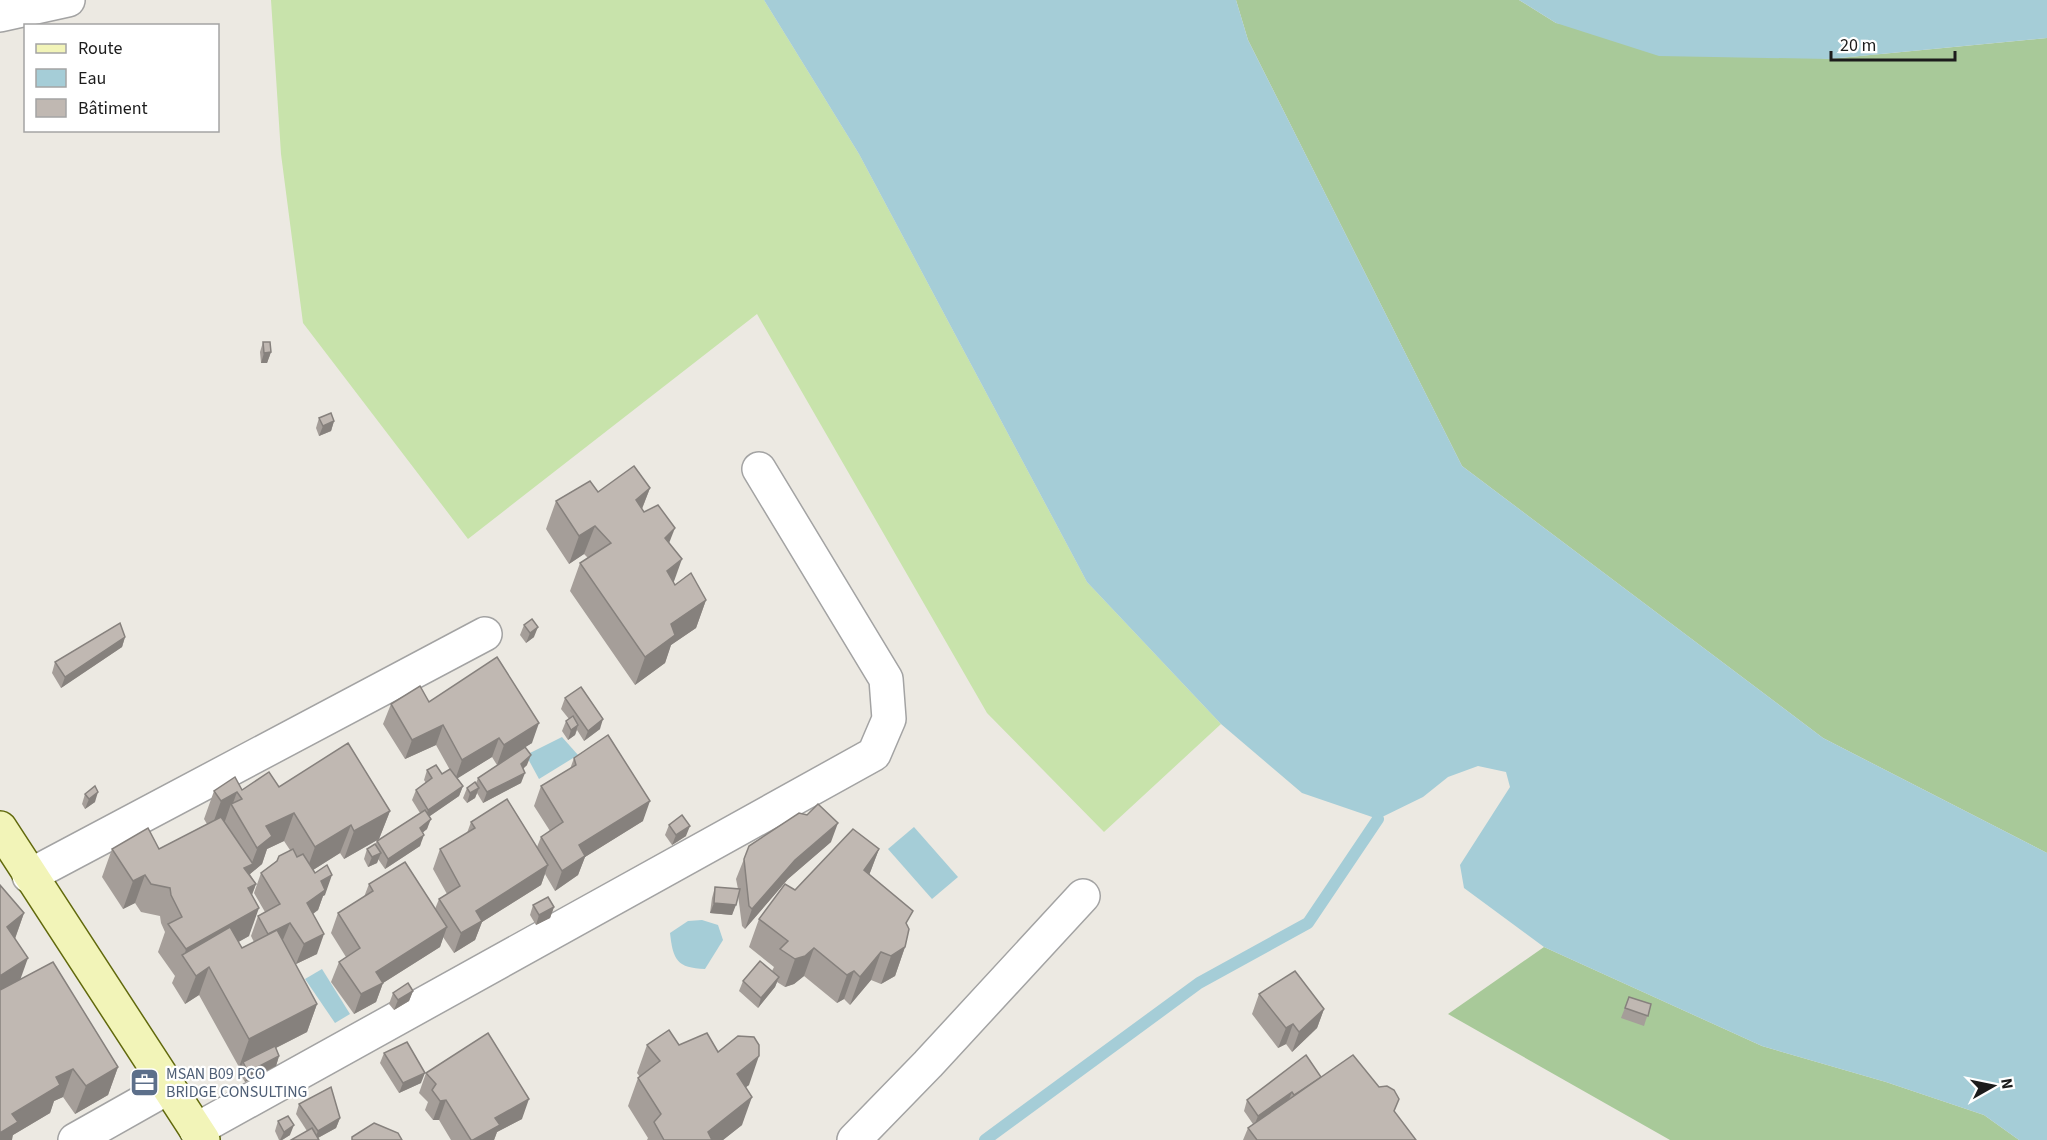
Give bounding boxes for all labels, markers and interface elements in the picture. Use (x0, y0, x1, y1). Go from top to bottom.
legend (24, 24, 219, 132)
scale bar (1831, 24, 1956, 62)
text: 20 m (1840, 33, 1876, 58)
text: Route (78, 36, 122, 61)
text: Eau (78, 66, 106, 91)
text: Bâtiment (78, 96, 148, 121)
north arrow (1963, 1056, 2023, 1116)
place label: MSAN B09 PCO BRIDGE CONSULTING (166, 1063, 307, 1103)
office icon: MSAN B09 PCO BRIDGE CONSULTING (129, 1067, 161, 1099)
text: N (1995, 1077, 2019, 1091)

